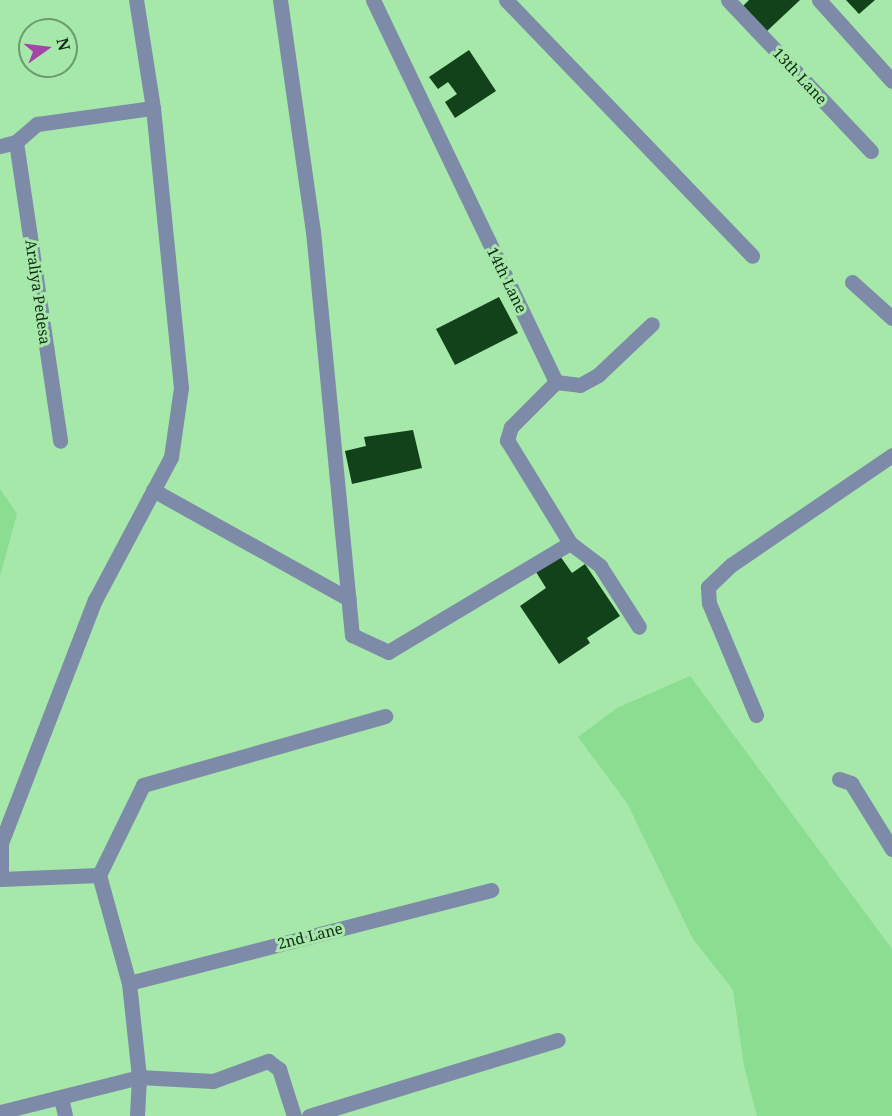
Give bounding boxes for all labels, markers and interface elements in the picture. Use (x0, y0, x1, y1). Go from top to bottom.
north arrow (18, 18, 78, 78)
text: N (51, 35, 76, 53)
street label: 13th Lane (769, 44, 831, 108)
street label: Araliya Pedesa (22, 238, 54, 346)
street label: 14th Lane (483, 244, 531, 316)
street label: 2nd Lane (275, 919, 345, 953)

